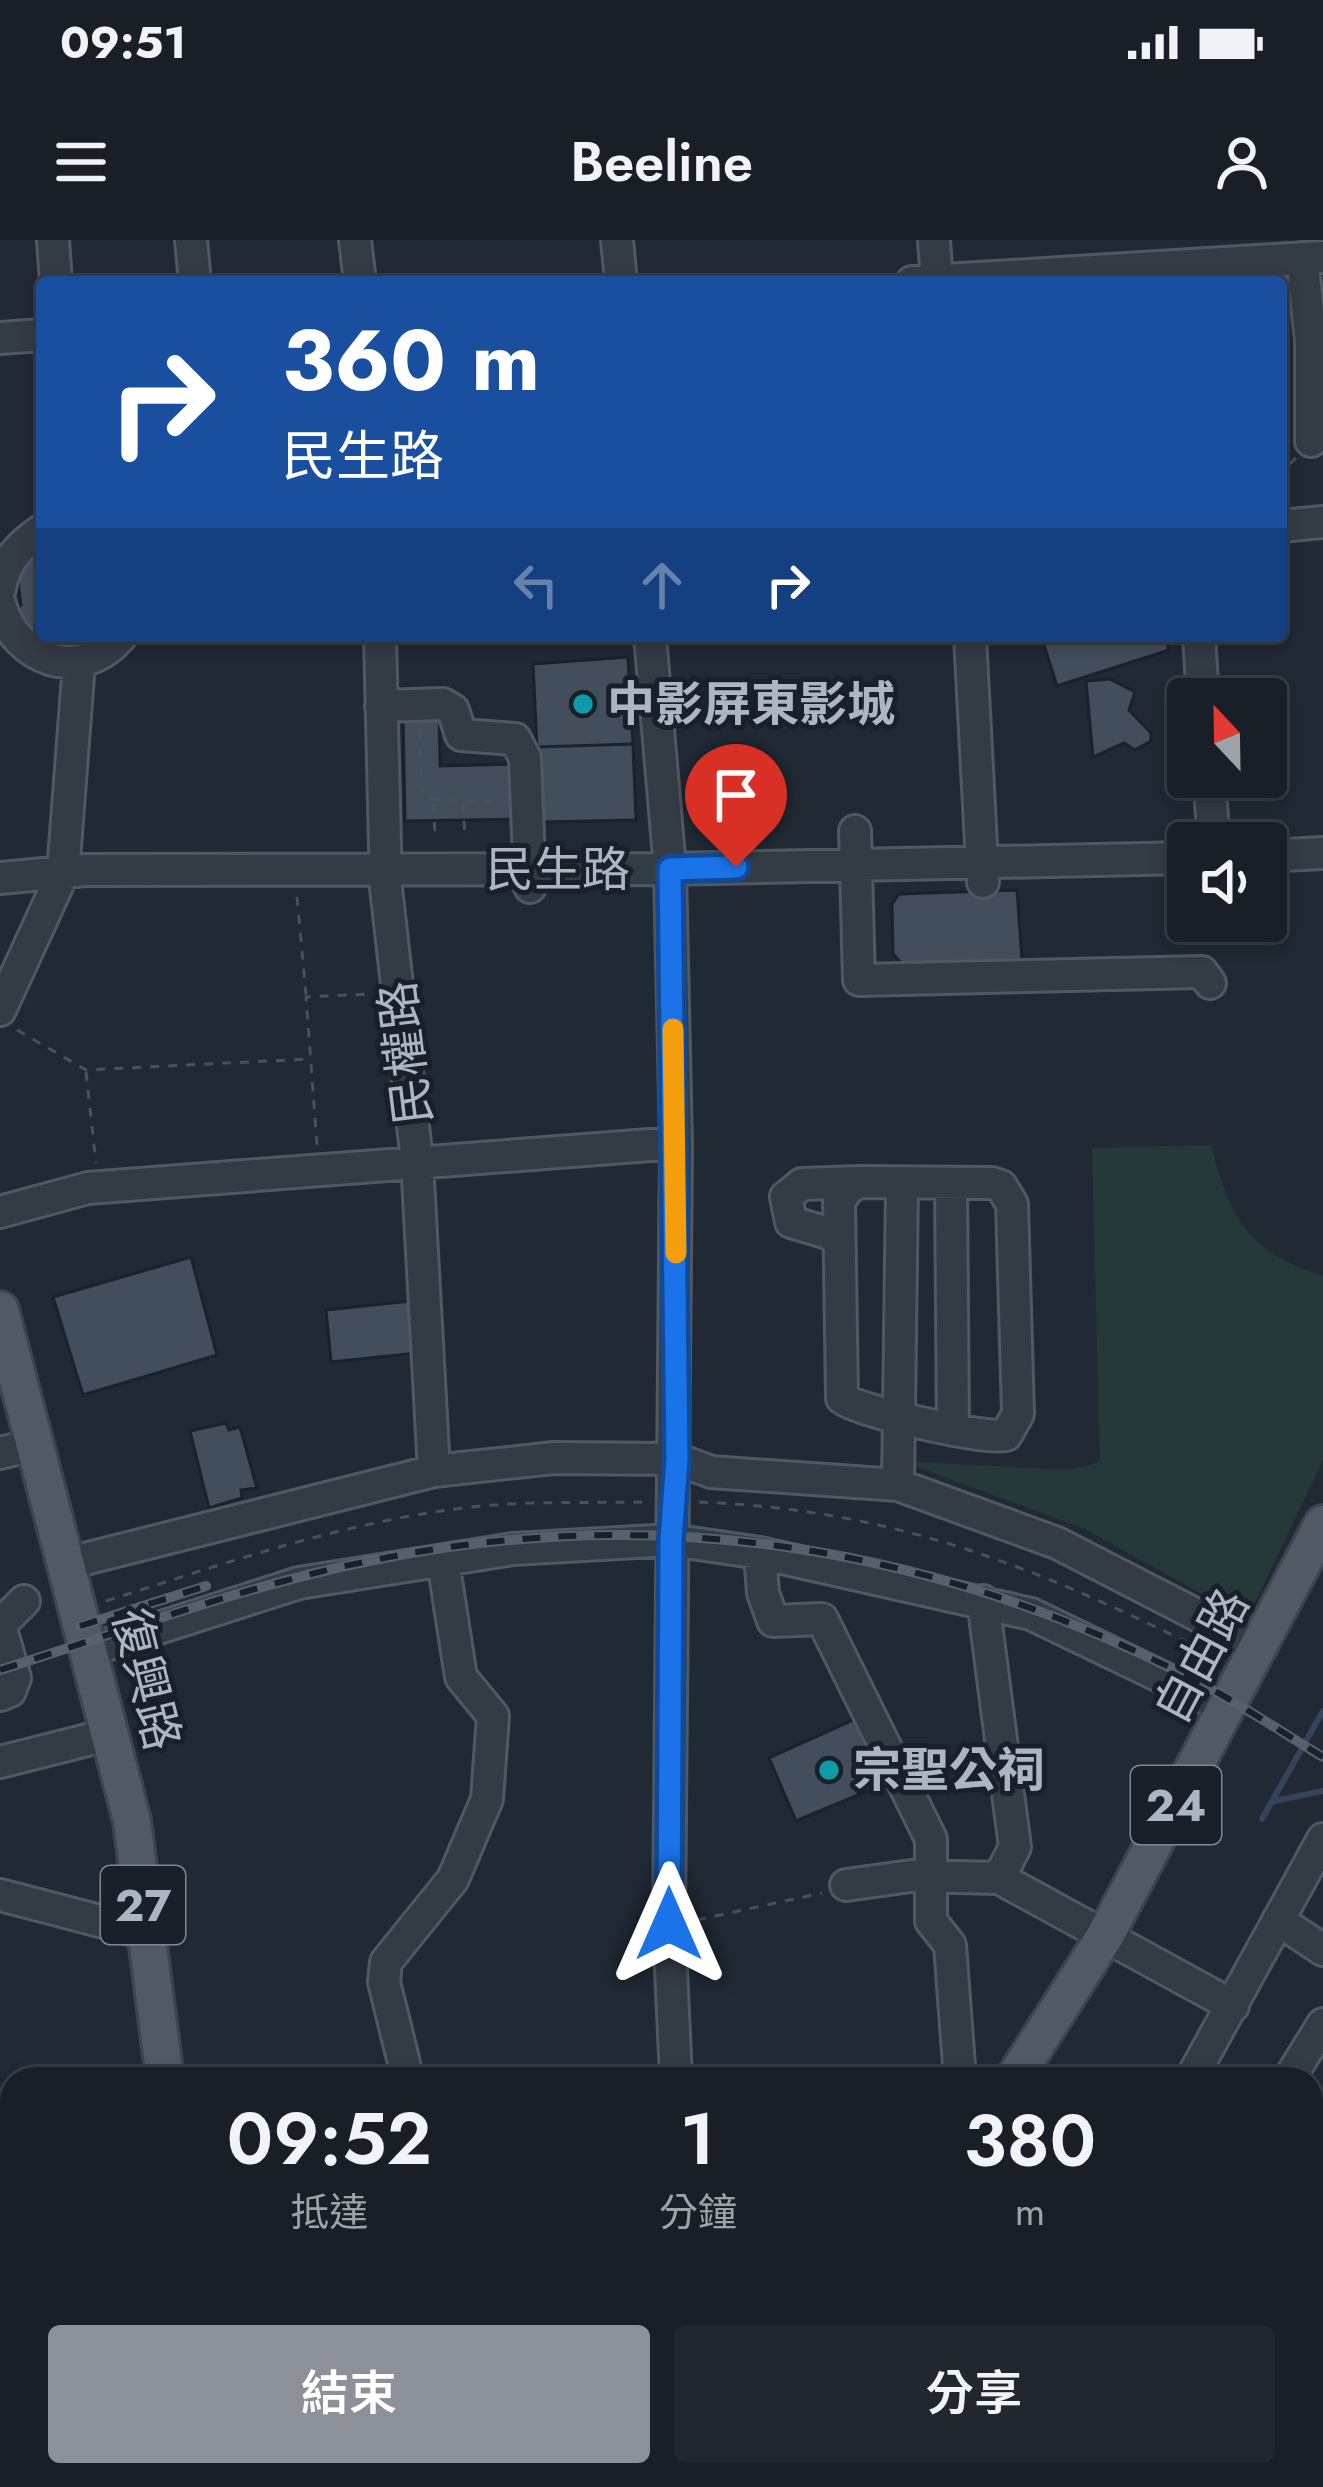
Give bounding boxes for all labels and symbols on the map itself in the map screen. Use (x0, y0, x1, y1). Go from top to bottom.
place label: 中影屏東影城 (607, 670, 895, 739)
north arrow (1167, 678, 1287, 798)
marker: 中影屏東影城 (570, 691, 596, 717)
pin (685, 744, 787, 867)
street label: 民生路 (486, 835, 630, 904)
street label: 民權路 (362, 977, 449, 1129)
street label: 自由路 (1137, 1576, 1266, 1736)
street label: 復興路 (96, 1601, 197, 1757)
place label: 宗聖公祠 (853, 1736, 1045, 1805)
marker: 宗聖公祠 (816, 1757, 842, 1783)
road number: 24 (1131, 1766, 1221, 1844)
position arrow (606, 1861, 732, 1987)
road number: 27 (101, 1866, 185, 1944)

